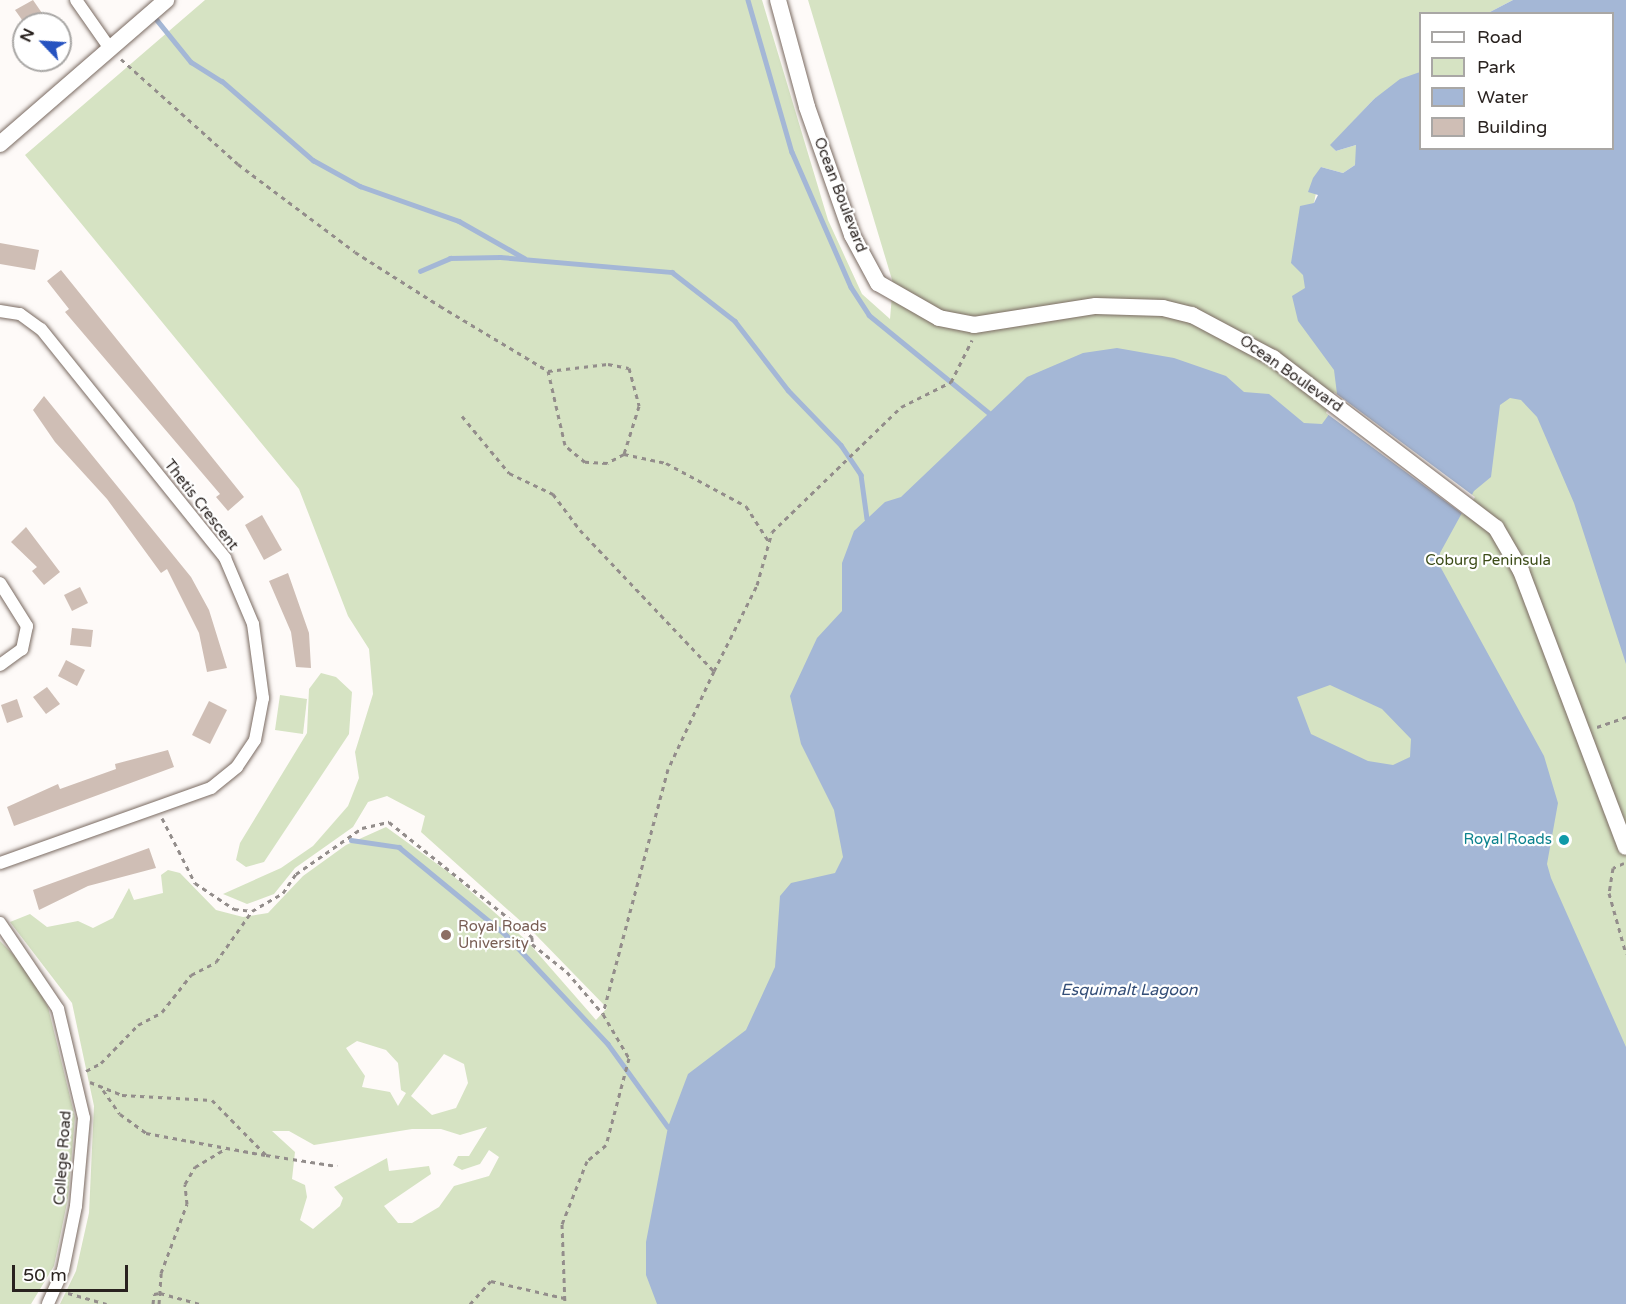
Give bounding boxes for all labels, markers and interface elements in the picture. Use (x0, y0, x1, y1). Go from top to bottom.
north arrow (12, 12, 72, 72)
legend (1419, 12, 1614, 150)
text: N (16, 25, 39, 45)
text: Road (1477, 26, 1522, 48)
text: Park (1477, 56, 1515, 78)
text: Water (1477, 86, 1528, 108)
text: Building (1477, 116, 1547, 138)
street label: Ocean Boulevard (810, 135, 870, 255)
street label: Ocean Boulevard (1236, 332, 1346, 416)
street label: Thetis Crescent (160, 456, 242, 554)
park label: Coburg Peninsula (1425, 552, 1551, 570)
place label: Royal Roads (1463, 831, 1552, 849)
marker: Royal Roads (1557, 833, 1571, 847)
place label: Royal Roads University (458, 917, 547, 952)
marker: Royal Roads University (439, 928, 453, 942)
water label: Esquimalt Lagoon (1060, 980, 1198, 1000)
street label: College Road (51, 1110, 75, 1206)
scale bar (15, 1253, 130, 1291)
text: 50 m (23, 1264, 67, 1286)

